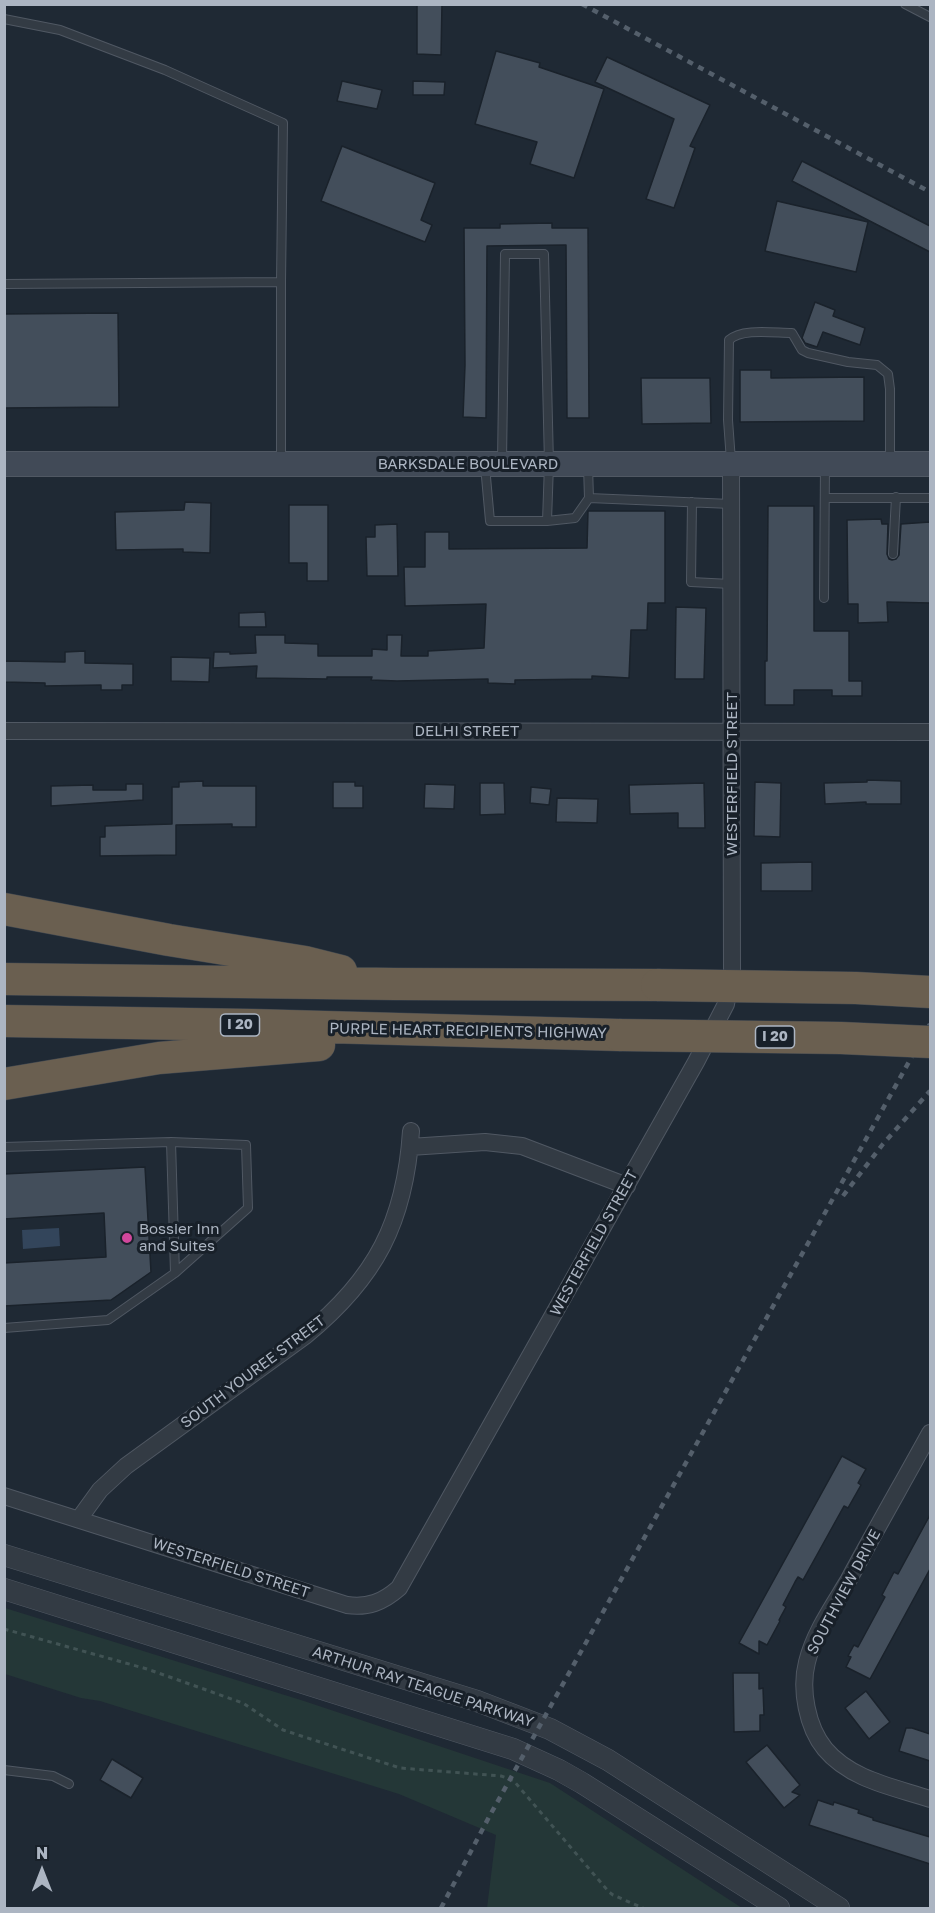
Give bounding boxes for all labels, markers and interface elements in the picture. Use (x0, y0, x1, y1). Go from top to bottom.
street label: BARKSDALE BOULEVARD (378, 455, 558, 473)
street label: WESTERFIELD STREET (723, 692, 741, 856)
street label: DELHI STREET (415, 722, 519, 740)
road number: I 20 (220, 1014, 260, 1036)
street label: PURPLE HEART RECIPIENTS HIGHWAY (329, 1020, 607, 1042)
road number: I 20 (756, 1026, 794, 1048)
street label: WESTERFIELD STREET (546, 1167, 642, 1319)
place label: Bossier Inn and Suites (139, 1220, 219, 1255)
marker: Bossier Inn and Suites (120, 1231, 134, 1245)
street label: SOUTH YOUREE STREET (177, 1312, 329, 1432)
street label: SOUTHVIEW DRIVE (803, 1526, 885, 1658)
street label: WESTERFIELD STREET (150, 1534, 312, 1602)
street label: ARTHUR RAY TEAGUE PARKWAY (310, 1643, 536, 1731)
north arrow (12, 1841, 72, 1901)
text: N (36, 1843, 48, 1863)

